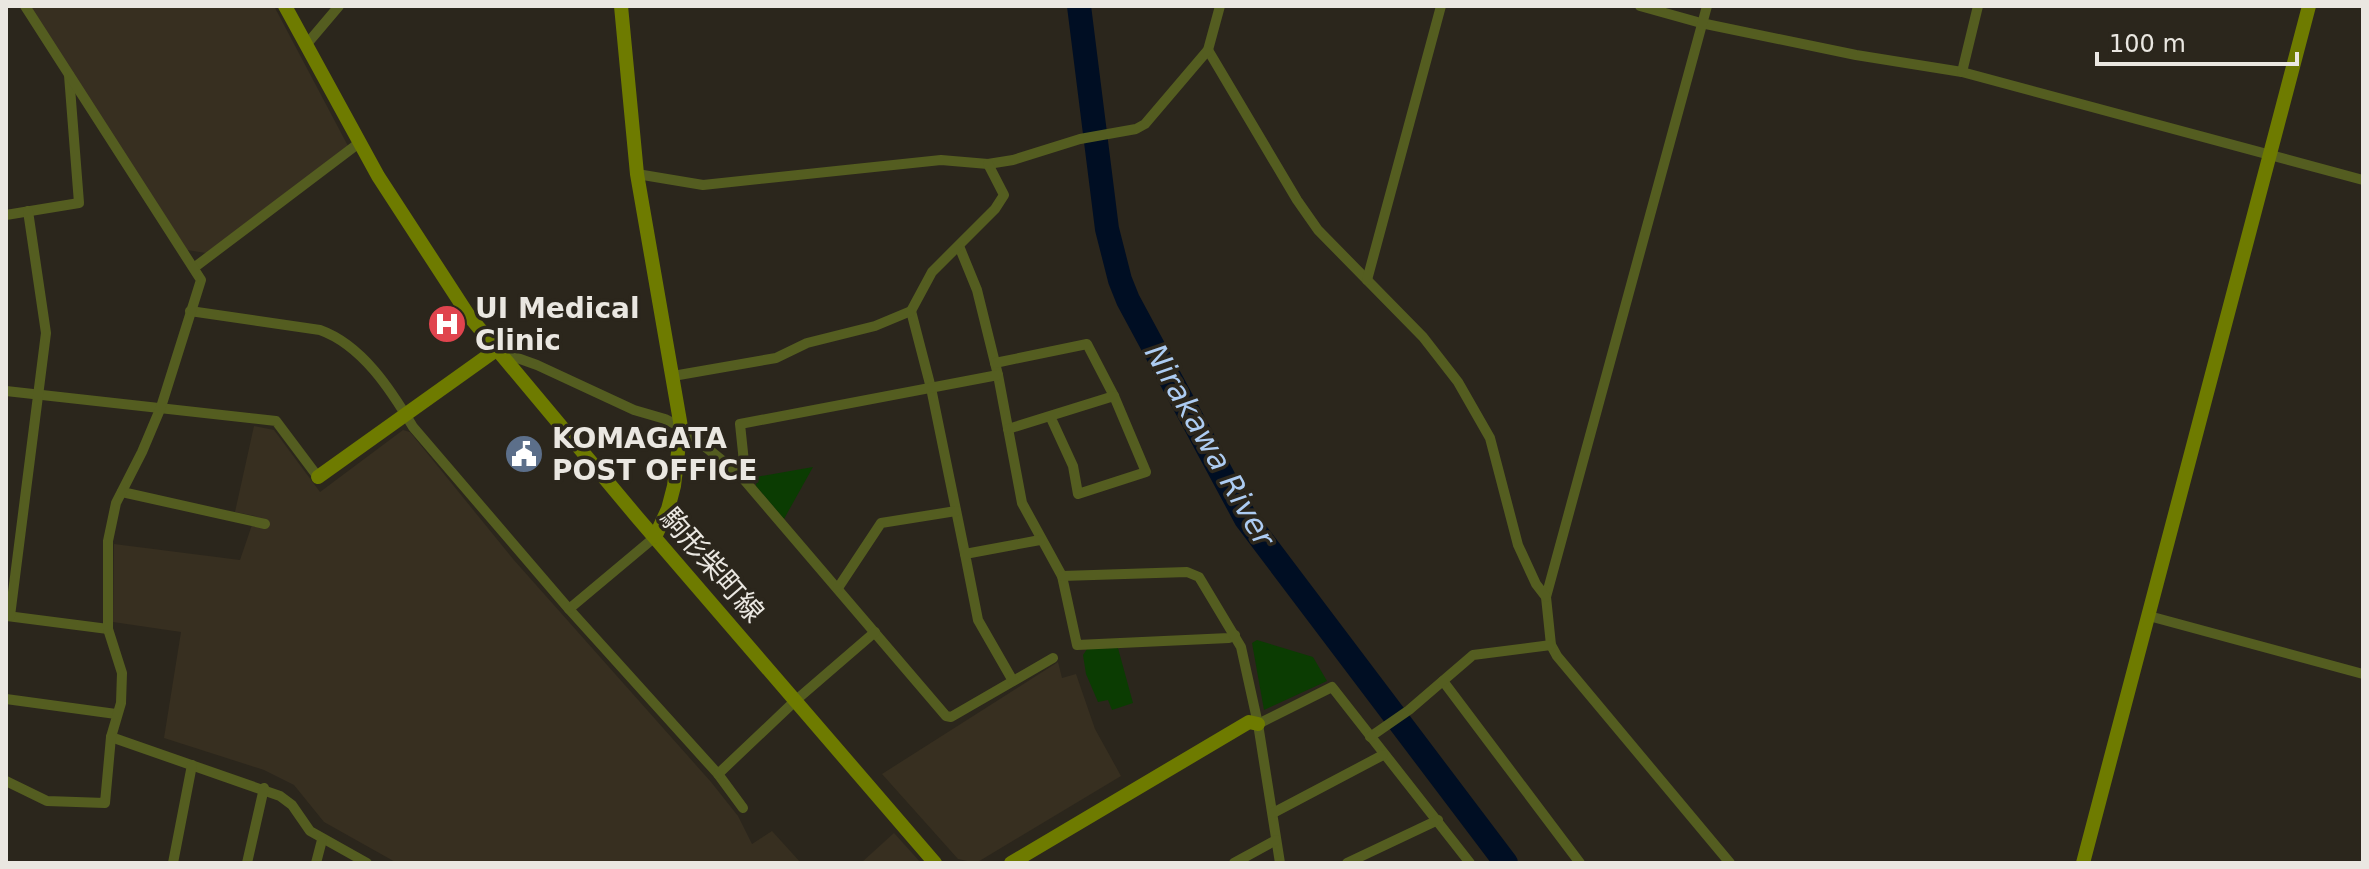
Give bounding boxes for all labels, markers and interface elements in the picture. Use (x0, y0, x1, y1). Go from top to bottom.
scale bar (2097, 16, 2297, 66)
text: 100 m (2109, 30, 2186, 58)
place label: UI Medical Clinic (475, 292, 640, 357)
hospital icon: UI Medical Clinic (426, 303, 468, 345)
water label: Nirakawa River (1138, 338, 1283, 554)
place label: KOMAGATA POST OFFICE (552, 422, 758, 487)
public building icon: KOMAGATA POST OFFICE (503, 433, 545, 475)
street label: 駒形柴町線 (654, 501, 770, 629)

